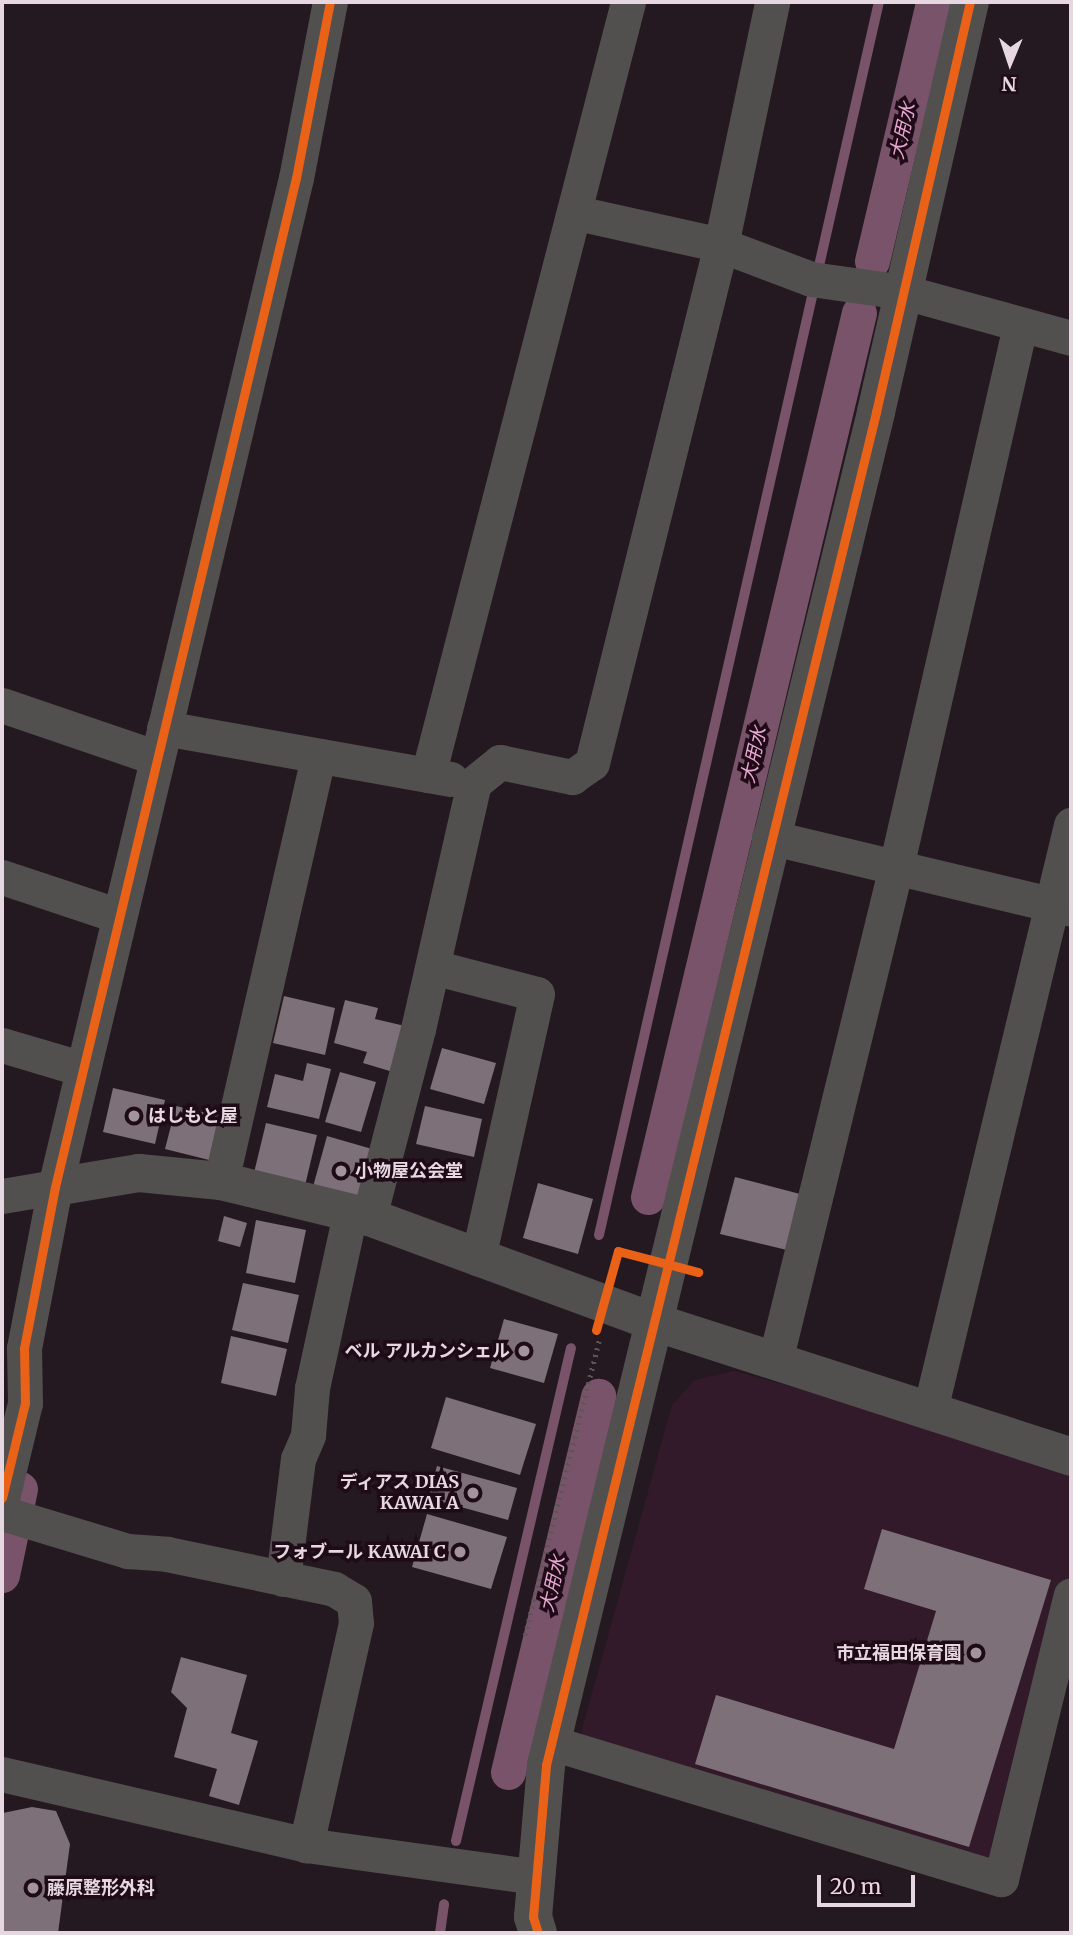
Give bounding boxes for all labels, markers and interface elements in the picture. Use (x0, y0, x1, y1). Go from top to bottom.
north arrow (975, 28, 1045, 98)
text: N (1001, 72, 1017, 96)
water label: 大用水 (885, 101, 921, 161)
water label: 大用水 (736, 725, 772, 785)
place label: はしもと屋 (148, 1105, 238, 1127)
marker: はしもと屋 (126, 1108, 142, 1124)
place label: 小物屋公会堂 (355, 1160, 463, 1182)
marker: 小物屋公会堂 (333, 1163, 349, 1179)
place label: ベル アルカンシェル (344, 1340, 510, 1362)
marker: ベル アルカンシェル (516, 1343, 532, 1359)
place label: ディアス DIAS KAWAI A (339, 1472, 459, 1514)
marker: ディアス DIAS KAWAI A (465, 1485, 481, 1501)
place label: フォブール KAWAI C (273, 1541, 446, 1563)
marker: フォブール KAWAI C (452, 1544, 468, 1560)
water label: 大用水 (535, 1554, 571, 1614)
place label: 市立福田保育園 (836, 1642, 962, 1664)
marker: 市立福田保育園 (968, 1645, 984, 1661)
scale bar (821, 1862, 919, 1906)
text: 20 m (830, 1873, 881, 1900)
place label: 藤原整形外科 (47, 1877, 155, 1899)
marker: 藤原整形外科 (25, 1880, 41, 1896)

